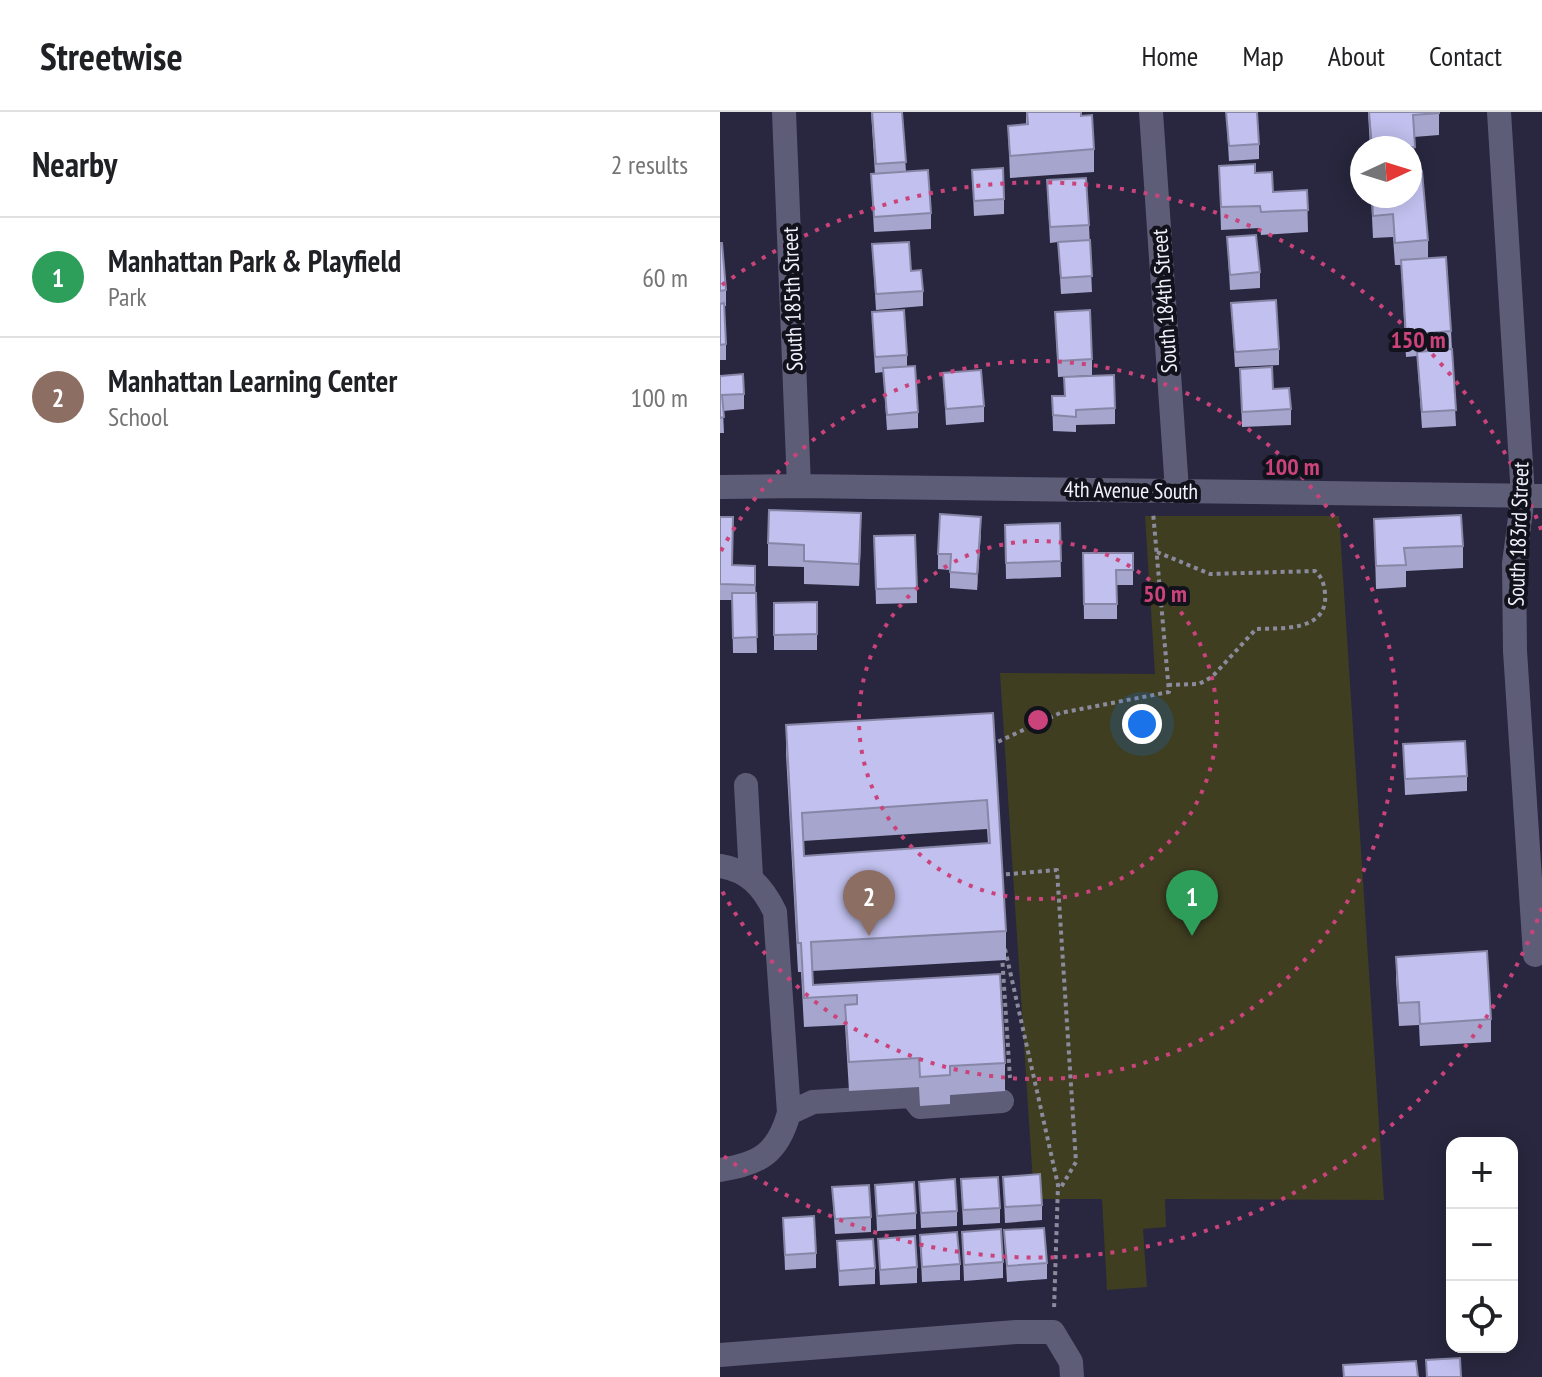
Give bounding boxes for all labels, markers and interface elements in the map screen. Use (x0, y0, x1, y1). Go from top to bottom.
text: Streetwise (40, 31, 183, 80)
text: Home (1142, 37, 1198, 74)
text: Map (1242, 37, 1284, 74)
text: About (1328, 37, 1385, 74)
text: Contact (1429, 37, 1502, 74)
north arrow (1350, 136, 1422, 208)
text: Nearby (32, 142, 117, 186)
text: 2 results (611, 148, 688, 181)
street label: South 185th Street (775, 226, 809, 372)
street label: South 184th Street (1145, 228, 1183, 374)
text: Manhattan Park & Playfield (108, 241, 401, 280)
text: 1 (52, 261, 64, 294)
text: 60 m (642, 261, 688, 294)
text: Park (108, 280, 147, 313)
text: 150 m (1390, 324, 1446, 355)
text: Manhattan Learning Center (108, 361, 397, 400)
text: 2 (52, 381, 64, 414)
text: 100 m (630, 381, 688, 414)
text: School (108, 400, 168, 433)
text: 100 m (1264, 451, 1320, 482)
street label: South 183rd Street (1501, 461, 1535, 607)
street label: 4th Avenue South (1064, 475, 1198, 505)
text: 50 m (1143, 578, 1187, 609)
your location (1122, 704, 1162, 744)
centre of rings (1024, 706, 1052, 734)
pin: 2 (843, 870, 895, 936)
pin: 1 (1166, 870, 1218, 936)
map controls (1446, 1137, 1518, 1353)
button: + (1446, 1137, 1518, 1209)
button: − (1446, 1209, 1518, 1281)
button: locate (1446, 1281, 1518, 1353)

